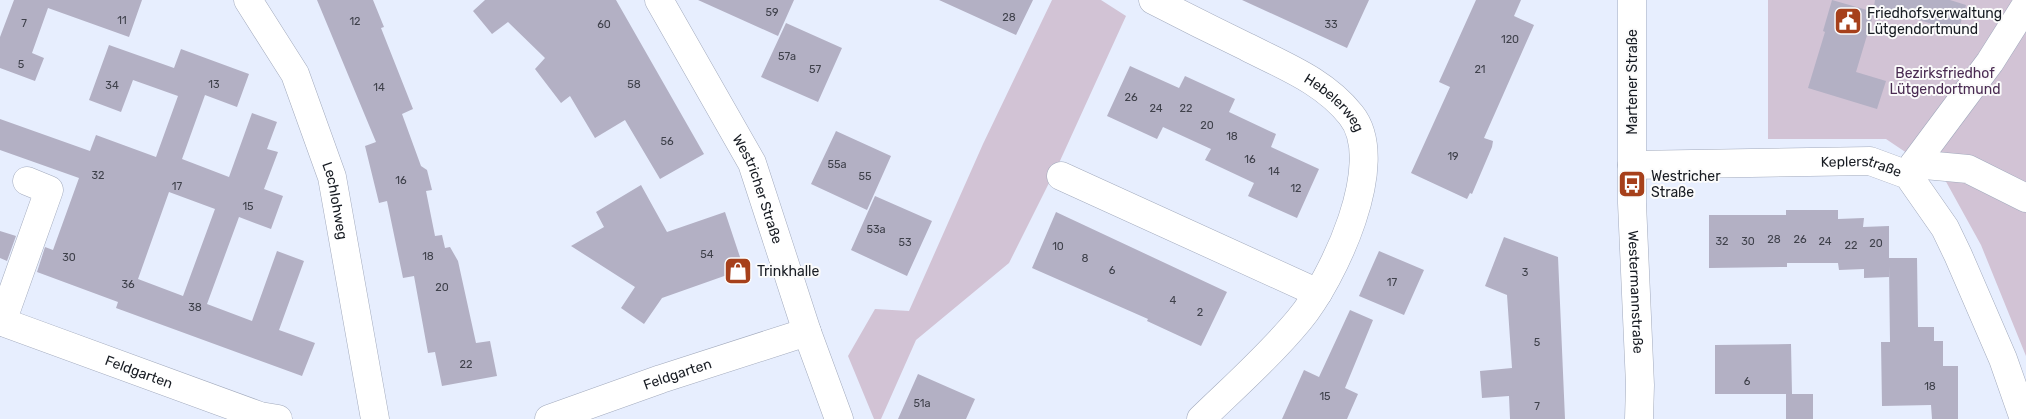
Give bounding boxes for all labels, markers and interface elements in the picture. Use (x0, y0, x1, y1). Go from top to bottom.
place label: Friedhofsverwaltung Lütgendortmund (1867, 5, 2002, 38)
house number: 59 (765, 6, 779, 19)
public building icon: Friedhofsverwaltung Lütgendortmund (1833, 6, 1863, 36)
house number: 28 (1002, 11, 1016, 24)
house number: 11 (117, 14, 127, 27)
house number: 12 (349, 15, 361, 28)
house number: 7 (21, 17, 27, 30)
house number: 60 (597, 18, 611, 31)
house number: 33 (1324, 18, 1338, 31)
street label: Martener Straße (1624, 29, 1641, 135)
house number: 120 (1501, 33, 1519, 46)
house number: 57a (778, 50, 796, 63)
house number: 5 (18, 58, 25, 71)
house number: 57 (809, 63, 821, 76)
house number: 21 (1474, 63, 1486, 76)
park label: Bezirksfriedhof Lütgendortmund (1889, 65, 2001, 98)
street label: Hebelerweg (1301, 70, 1367, 135)
house number: 13 (208, 78, 220, 91)
house number: 58 (627, 78, 641, 91)
house number: 34 (105, 79, 119, 92)
house number: 14 (373, 81, 385, 94)
house number: 26 (1124, 91, 1138, 104)
house number: 24 (1149, 102, 1163, 115)
house number: 22 (1180, 102, 1192, 115)
house number: 20 (1200, 119, 1214, 132)
house number: 18 (1226, 130, 1238, 143)
street label: Westricher Straße (729, 132, 786, 246)
house number: 56 (660, 135, 674, 148)
house number: 19 (1447, 150, 1459, 163)
house number: 16 (1244, 153, 1256, 166)
street label: Keplerstraße (1821, 153, 1904, 181)
house number: 55a (827, 158, 847, 171)
street label: Lechlohweg (318, 160, 351, 241)
house number: 14 (1268, 165, 1280, 178)
place label: Westricher Straße (1651, 168, 1721, 201)
house number: 32 (91, 169, 105, 182)
bus stop icon: Westricher Straße (1617, 169, 1647, 199)
house number: 55 (858, 170, 872, 183)
house number: 16 (395, 174, 407, 187)
house number: 17 (172, 180, 183, 193)
house number: 12 (1290, 182, 1302, 195)
house number: 15 (242, 200, 254, 213)
house number: 53a (866, 223, 886, 236)
street label: Westermannstraße (1624, 230, 1647, 354)
house number: 28 (1767, 233, 1781, 246)
house number: 26 (1793, 233, 1807, 246)
house number: 32 (1715, 235, 1729, 248)
house number: 30 (1741, 235, 1755, 248)
house number: 24 (1818, 235, 1832, 248)
house number: 53 (898, 236, 912, 249)
house number: 20 (1869, 237, 1883, 250)
house number: 22 (1845, 239, 1857, 252)
house number: 10 (1052, 240, 1064, 253)
house number: 54 (700, 248, 714, 261)
house number: 18 (422, 250, 434, 263)
house number: 30 (62, 251, 76, 264)
house number: 8 (1082, 252, 1089, 265)
shop icon: Trinkhalle (723, 256, 753, 286)
place label: Trinkhalle (757, 263, 819, 280)
house number: 6 (1109, 264, 1116, 277)
house number: 3 (1522, 266, 1529, 279)
house number: 17 (1387, 276, 1398, 289)
house number: 36 (121, 278, 135, 291)
house number: 20 (435, 281, 449, 294)
house number: 4 (1170, 294, 1177, 307)
house number: 38 (188, 301, 202, 314)
house number: 2 (1197, 306, 1203, 319)
house number: 5 (1534, 336, 1541, 349)
street label: Feldgarten (103, 352, 175, 392)
street label: Feldgarten (641, 355, 714, 394)
house number: 22 (460, 358, 472, 371)
house number: 6 (1744, 375, 1751, 388)
house number: 18 (1924, 380, 1936, 393)
house number: 15 (1319, 390, 1331, 403)
house number: 51a (913, 397, 931, 410)
house number: 7 (1534, 400, 1540, 413)

